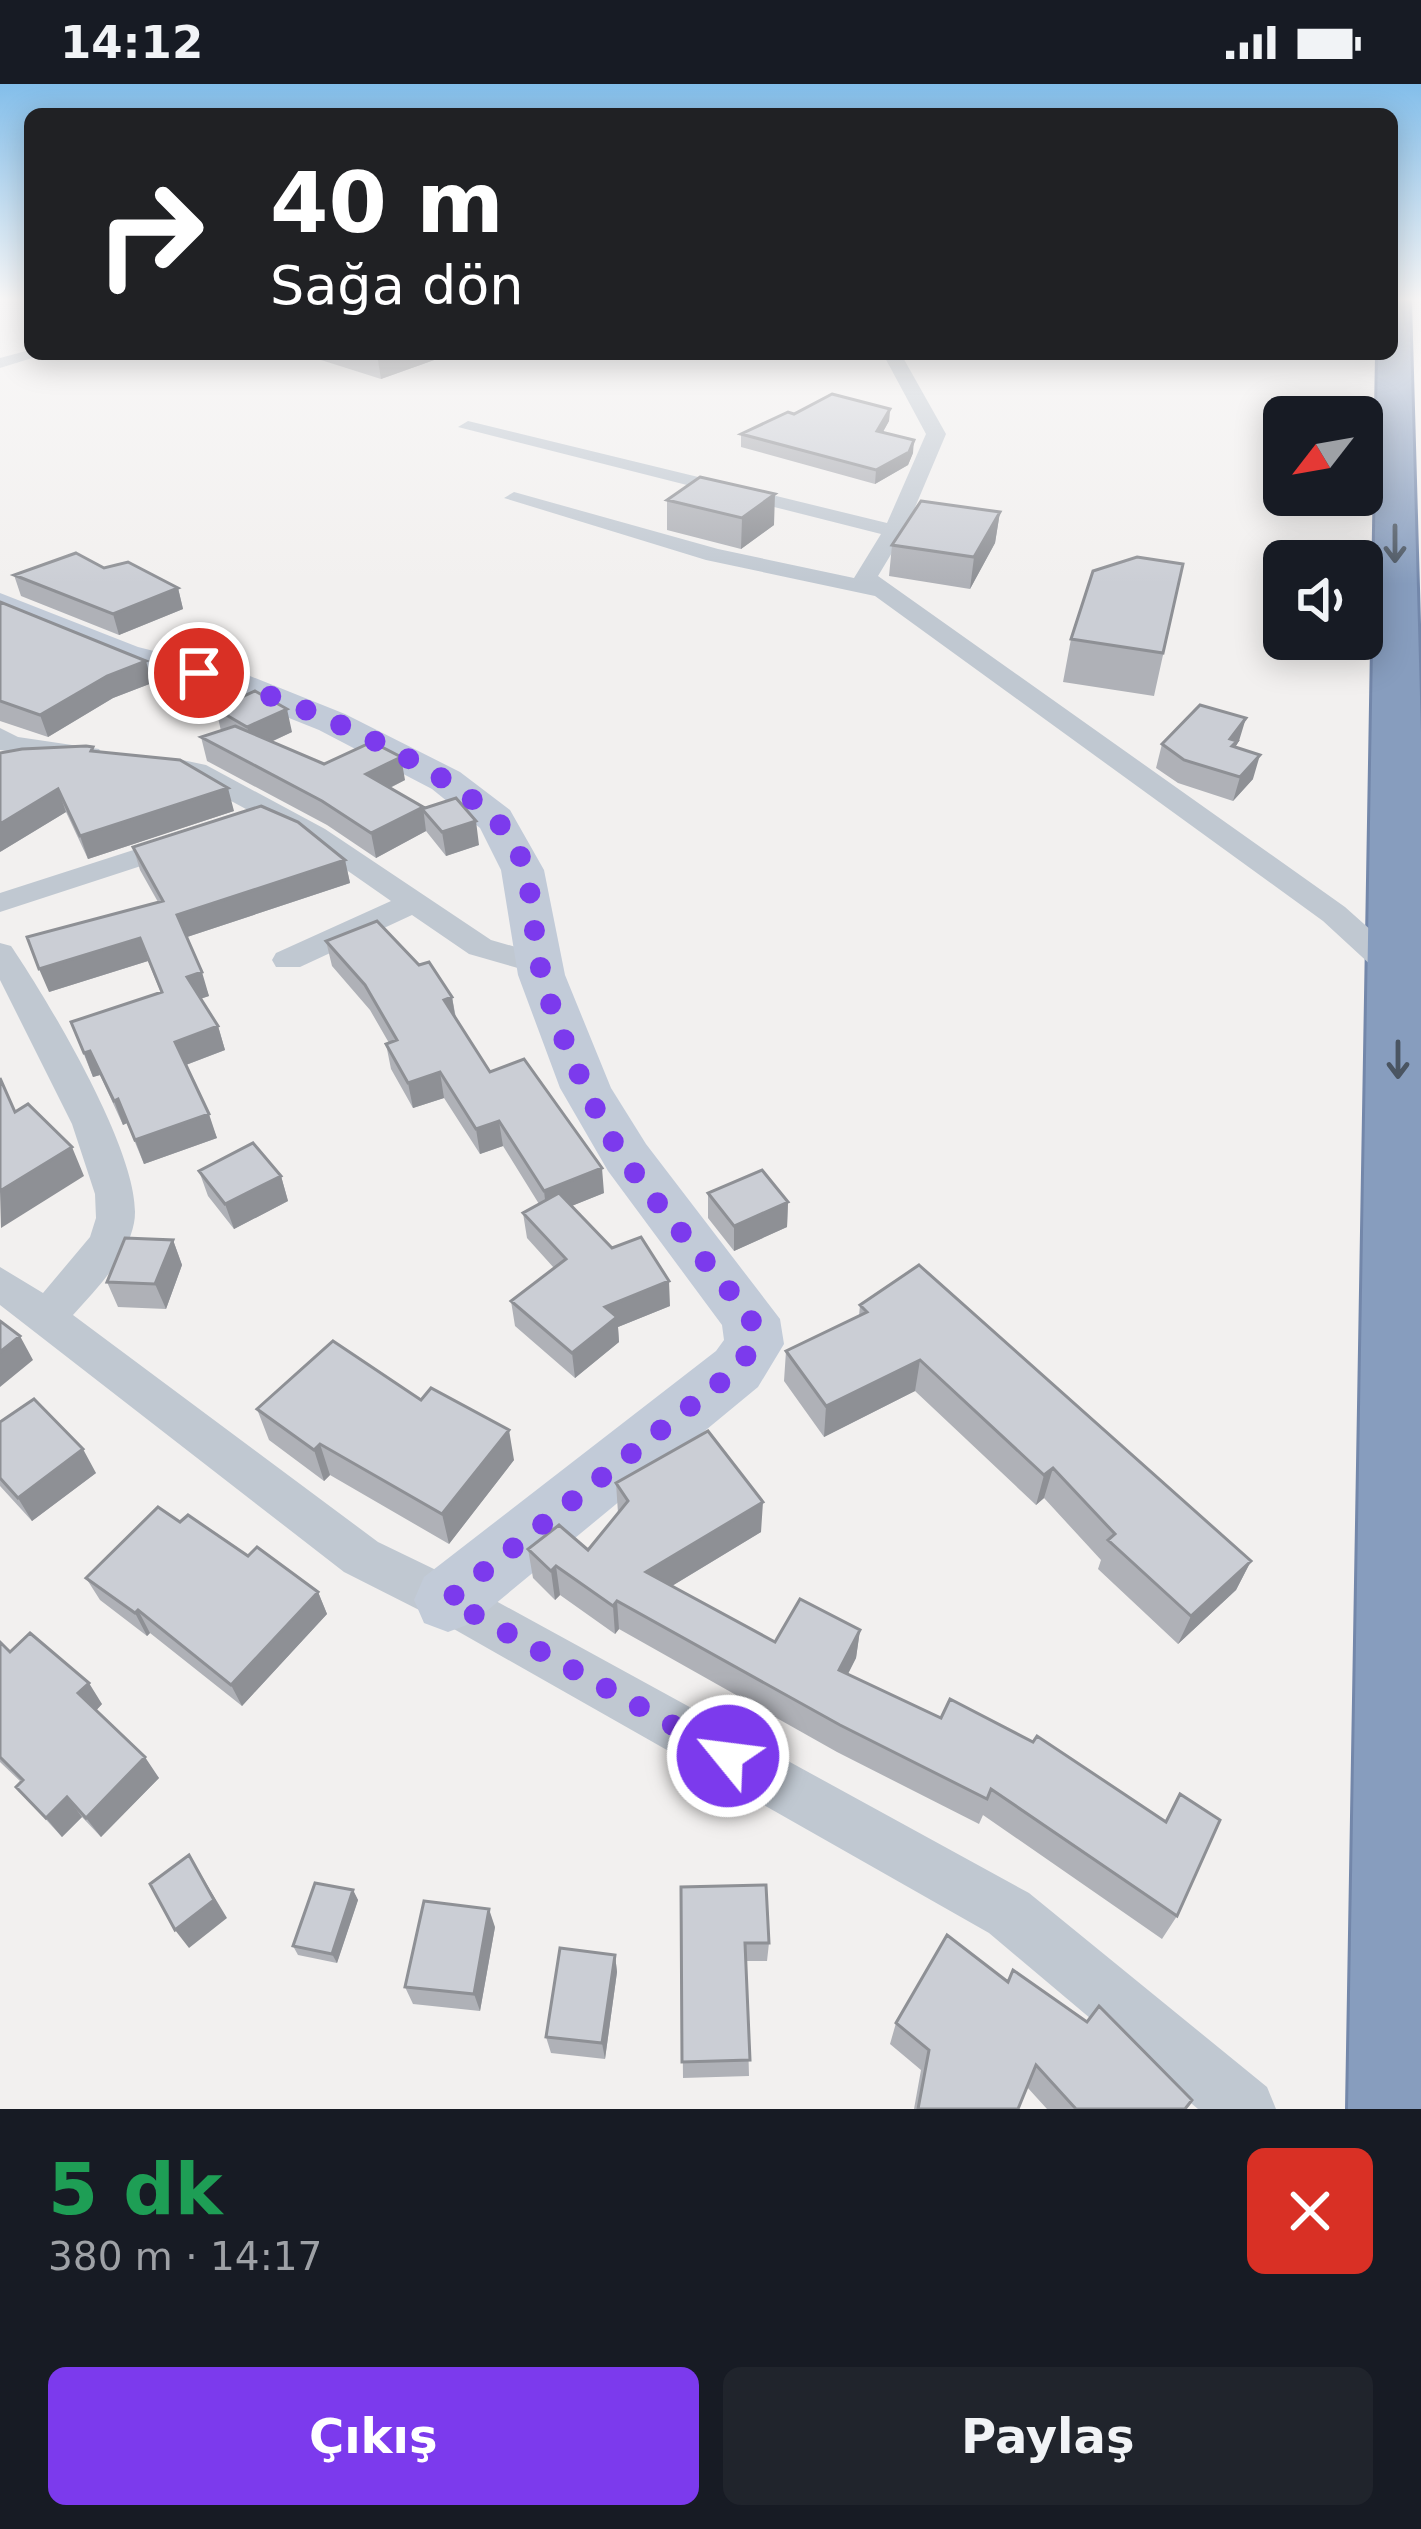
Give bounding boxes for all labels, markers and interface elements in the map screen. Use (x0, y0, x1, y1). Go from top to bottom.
text: 14:12 (60, 16, 203, 69)
text: 40 m (270, 154, 504, 252)
icon: right (72, 156, 228, 312)
text: Sağa dön (270, 254, 523, 317)
north arrow (1263, 396, 1383, 516)
map controls (1263, 396, 1383, 660)
one-way arrow (1384, 524, 1406, 563)
button: sound (1263, 540, 1383, 660)
pin (148, 622, 250, 724)
icon: arrive (166, 640, 232, 706)
one-way arrow (1387, 1040, 1409, 1079)
position arrow (665, 1693, 791, 1819)
text: 5 dk (48, 2147, 223, 2231)
button: close (1247, 2148, 1373, 2274)
text: 380 m · 14:17 (48, 2234, 322, 2279)
button: Çıkış (48, 2367, 699, 2505)
button: Paylaş (723, 2367, 1373, 2505)

